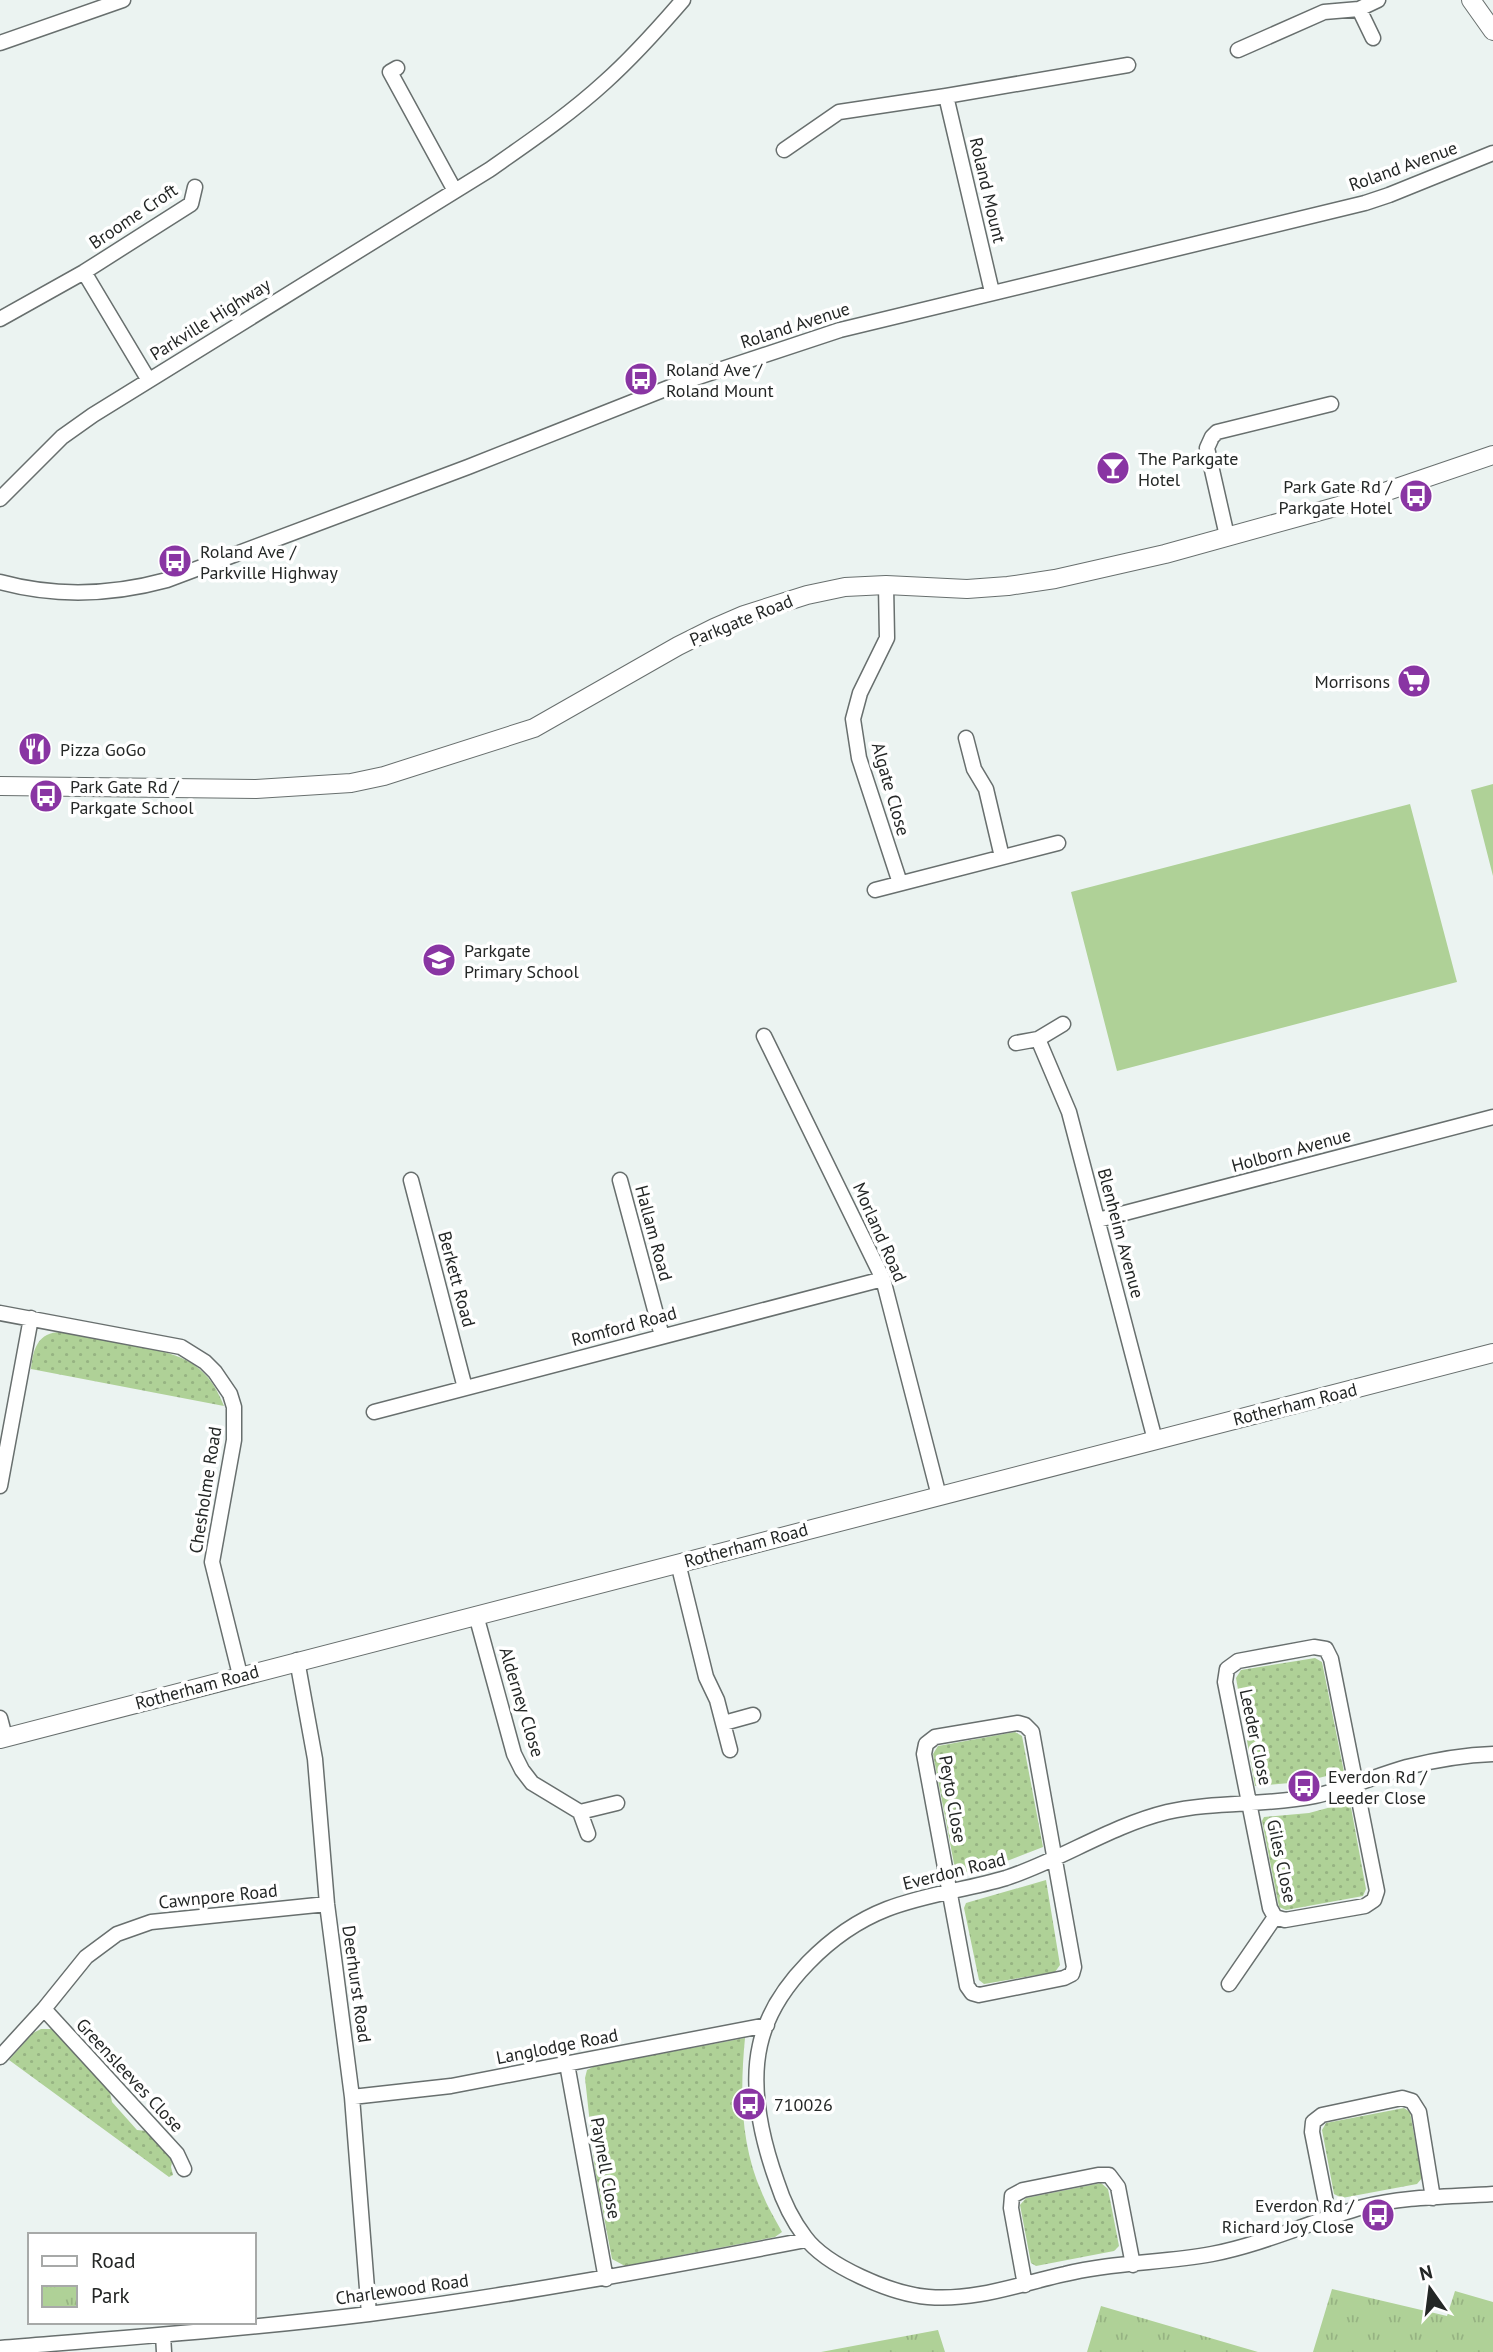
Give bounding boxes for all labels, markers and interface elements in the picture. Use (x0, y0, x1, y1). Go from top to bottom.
street label: Roland Mount (965, 135, 1011, 245)
street label: Roland Avenue (1346, 136, 1460, 196)
street label: Broome Croft (84, 178, 182, 254)
street label: Parkville Highway (145, 272, 275, 365)
street label: Roland Avenue (737, 297, 853, 353)
place label: Roland Ave / Roland Mount (666, 358, 774, 402)
bus stop icon: Roland Ave / Roland Mount (622, 360, 660, 398)
place label: The Parkgate Hotel (1138, 447, 1238, 491)
bar icon: The Parkgate Hotel (1094, 449, 1132, 487)
place label: Park Gate Rd / Parkgate Hotel (1279, 475, 1394, 519)
bus stop icon: Park Gate Rd / Parkgate Hotel (1397, 477, 1435, 515)
place label: Roland Ave / Parkville Highway (200, 540, 339, 584)
bus stop icon: Roland Ave / Parkville Highway (156, 542, 194, 580)
street label: Parkgate Road (686, 589, 796, 651)
supermarket icon: Morrisons (1395, 662, 1433, 700)
place label: Morrisons (1314, 670, 1390, 693)
restaurant icon: Pizza GoGo (16, 730, 54, 768)
place label: Pizza GoGo (60, 738, 146, 761)
street label: Algate Close (867, 740, 915, 838)
place label: Park Gate Rd / Parkgate School (70, 775, 194, 819)
bus stop icon: Park Gate Rd / Parkgate School (27, 777, 65, 815)
place label: Parkgate Primary School (464, 939, 579, 983)
school or university icon: Parkgate Primary School (420, 941, 458, 979)
street label: Holborn Avenue (1229, 1123, 1353, 1177)
street label: Blenheim Avenue (1093, 1165, 1149, 1301)
street label: Morland Road (848, 1179, 912, 1285)
street label: Hallam Road (630, 1183, 678, 1283)
street label: Berkett Road (433, 1228, 481, 1330)
street label: Romford Road (569, 1301, 679, 1351)
street label: Rotherham Road (1231, 1377, 1359, 1431)
street label: Chesholme Road (184, 1425, 226, 1555)
street label: Rotherham Road (682, 1517, 810, 1573)
street label: Alderney Close (494, 1644, 550, 1760)
street label: Rotherham Road (133, 1659, 261, 1715)
street label: Leeder Close (1235, 1687, 1277, 1787)
street label: Peyto Close (934, 1753, 972, 1845)
place label: Everdon Rd / Leeder Close (1328, 1765, 1429, 1809)
bus stop icon: Everdon Rd / Leeder Close (1285, 1767, 1323, 1805)
street label: Giles Close (1262, 1817, 1302, 1905)
street label: Everdon Road (900, 1847, 1008, 1895)
street label: Cawnpore Road (157, 1878, 279, 1914)
street label: Deerhurst Road (337, 1924, 377, 2044)
street label: Greensleeves Close (71, 2013, 189, 2137)
street label: Langlodge Road (494, 2023, 620, 2069)
bus stop icon: 710026 (730, 2085, 768, 2123)
place label: 710026 (774, 2093, 833, 2116)
street label: Paynell Close (586, 2115, 626, 2221)
place label: Everdon Rd / Richard Joy Close (1222, 2194, 1356, 2238)
bus stop icon: Everdon Rd / Richard Joy Close (1359, 2196, 1397, 2234)
legend (28, 2233, 256, 2324)
text: Road (91, 2247, 135, 2274)
north arrow (1395, 2254, 1465, 2324)
text: N (1417, 2259, 1435, 2286)
street label: Charlewood Road (334, 2268, 470, 2310)
text: Park (91, 2282, 130, 2309)

